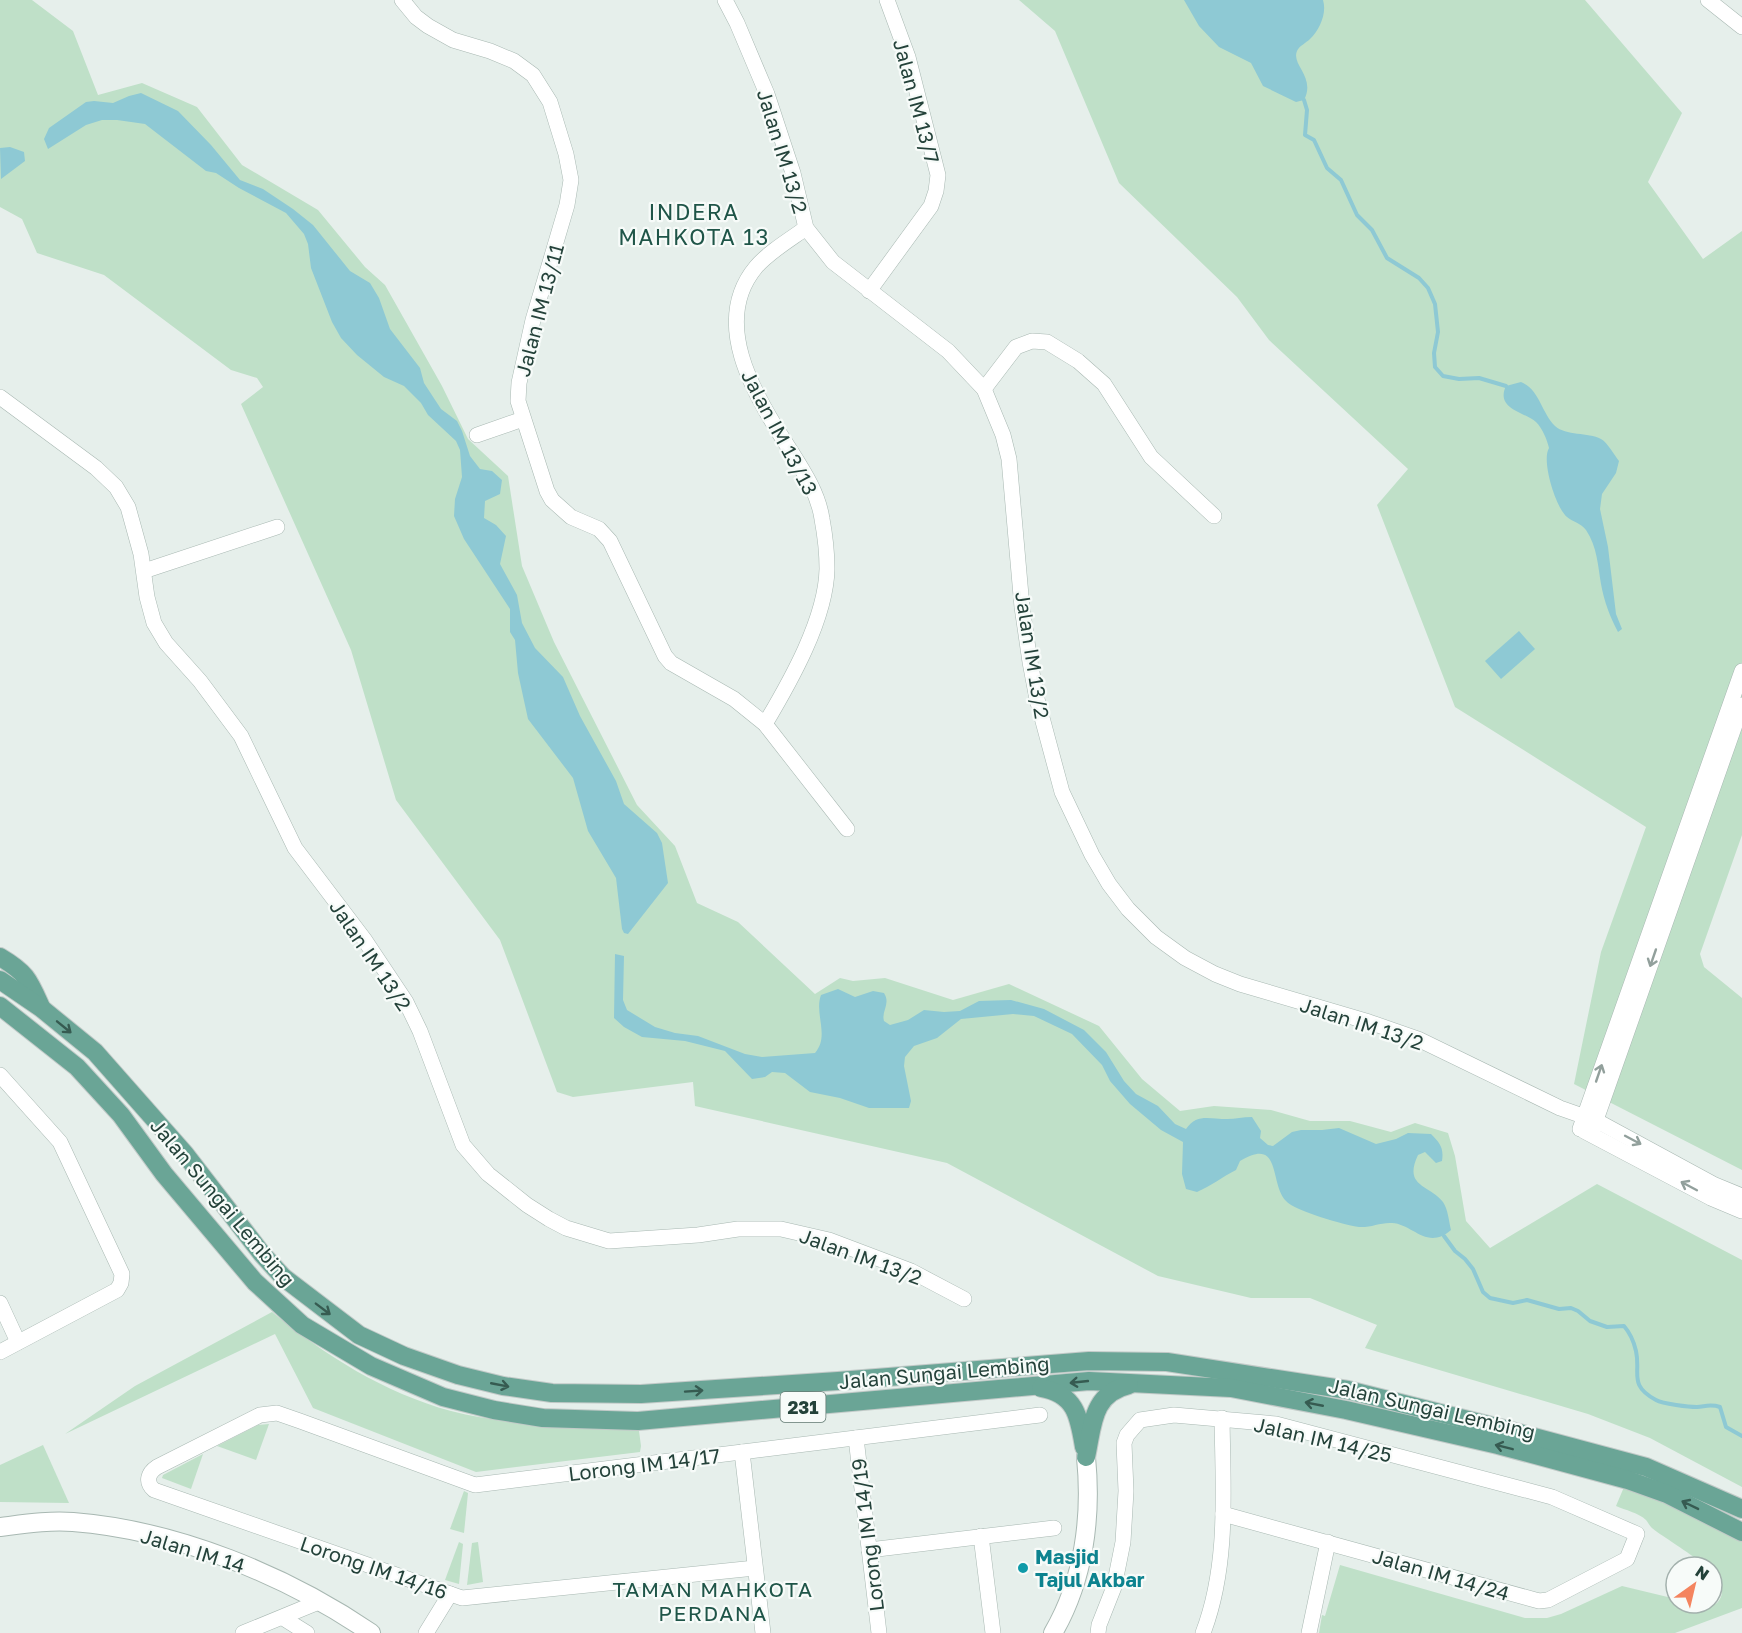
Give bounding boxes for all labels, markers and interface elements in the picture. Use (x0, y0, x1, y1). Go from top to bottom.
street label: Jalan IM 13/7 (889, 36, 945, 166)
street label: Jalan IM 13/2 (753, 86, 813, 216)
district label: INDERA MAHKOTA 13 (618, 198, 770, 250)
street label: Jalan IM 13/11 (510, 241, 568, 379)
street label: Jalan IM 13/13 (737, 365, 823, 499)
street label: Jalan IM 13/2 (1011, 590, 1055, 720)
street label: Jalan IM 13/2 (325, 895, 417, 1015)
one-way arrow (1646, 948, 1657, 967)
street label: Jalan IM 13/2 (1297, 992, 1427, 1054)
one-way arrow (56, 1020, 72, 1033)
one-way arrow (1595, 1065, 1606, 1083)
street label: Jalan Sungai Lembing (146, 1113, 300, 1291)
one-way arrow (1624, 1134, 1641, 1146)
one-way arrow (1681, 1180, 1698, 1192)
street label: Jalan IM 13/2 (797, 1223, 925, 1289)
one-way arrow (314, 1302, 330, 1315)
street label: Jalan Sungai Lembing (838, 1351, 1050, 1393)
street label: Jalan Sungai Lembing (1326, 1373, 1538, 1443)
one-way arrow (1069, 1377, 1089, 1388)
one-way arrow (490, 1380, 509, 1391)
one-way arrow (684, 1385, 704, 1396)
road number: 231 (780, 1392, 826, 1422)
one-way arrow (1305, 1398, 1324, 1409)
street label: Jalan IM 14/25 (1252, 1411, 1394, 1467)
one-way arrow (1495, 1441, 1514, 1452)
street label: Lorong IM 14/17 (567, 1443, 721, 1485)
street label: Lorong IM 14/19 (846, 1457, 888, 1613)
one-way arrow (1681, 1499, 1699, 1510)
street label: Jalan IM 14 (138, 1523, 248, 1577)
street label: Lorong IM 14/16 (297, 1531, 451, 1603)
street label: Jalan IM 14/24 (1370, 1543, 1512, 1605)
place label: Masjid Tajul Akbar (1035, 1544, 1145, 1591)
north arrow (1664, 1555, 1724, 1615)
marker: Masjid Tajul Akbar (1016, 1561, 1030, 1575)
text: N (1692, 1561, 1713, 1584)
district label: TAMAN MAHKOTA PERDANA (613, 1576, 813, 1626)

